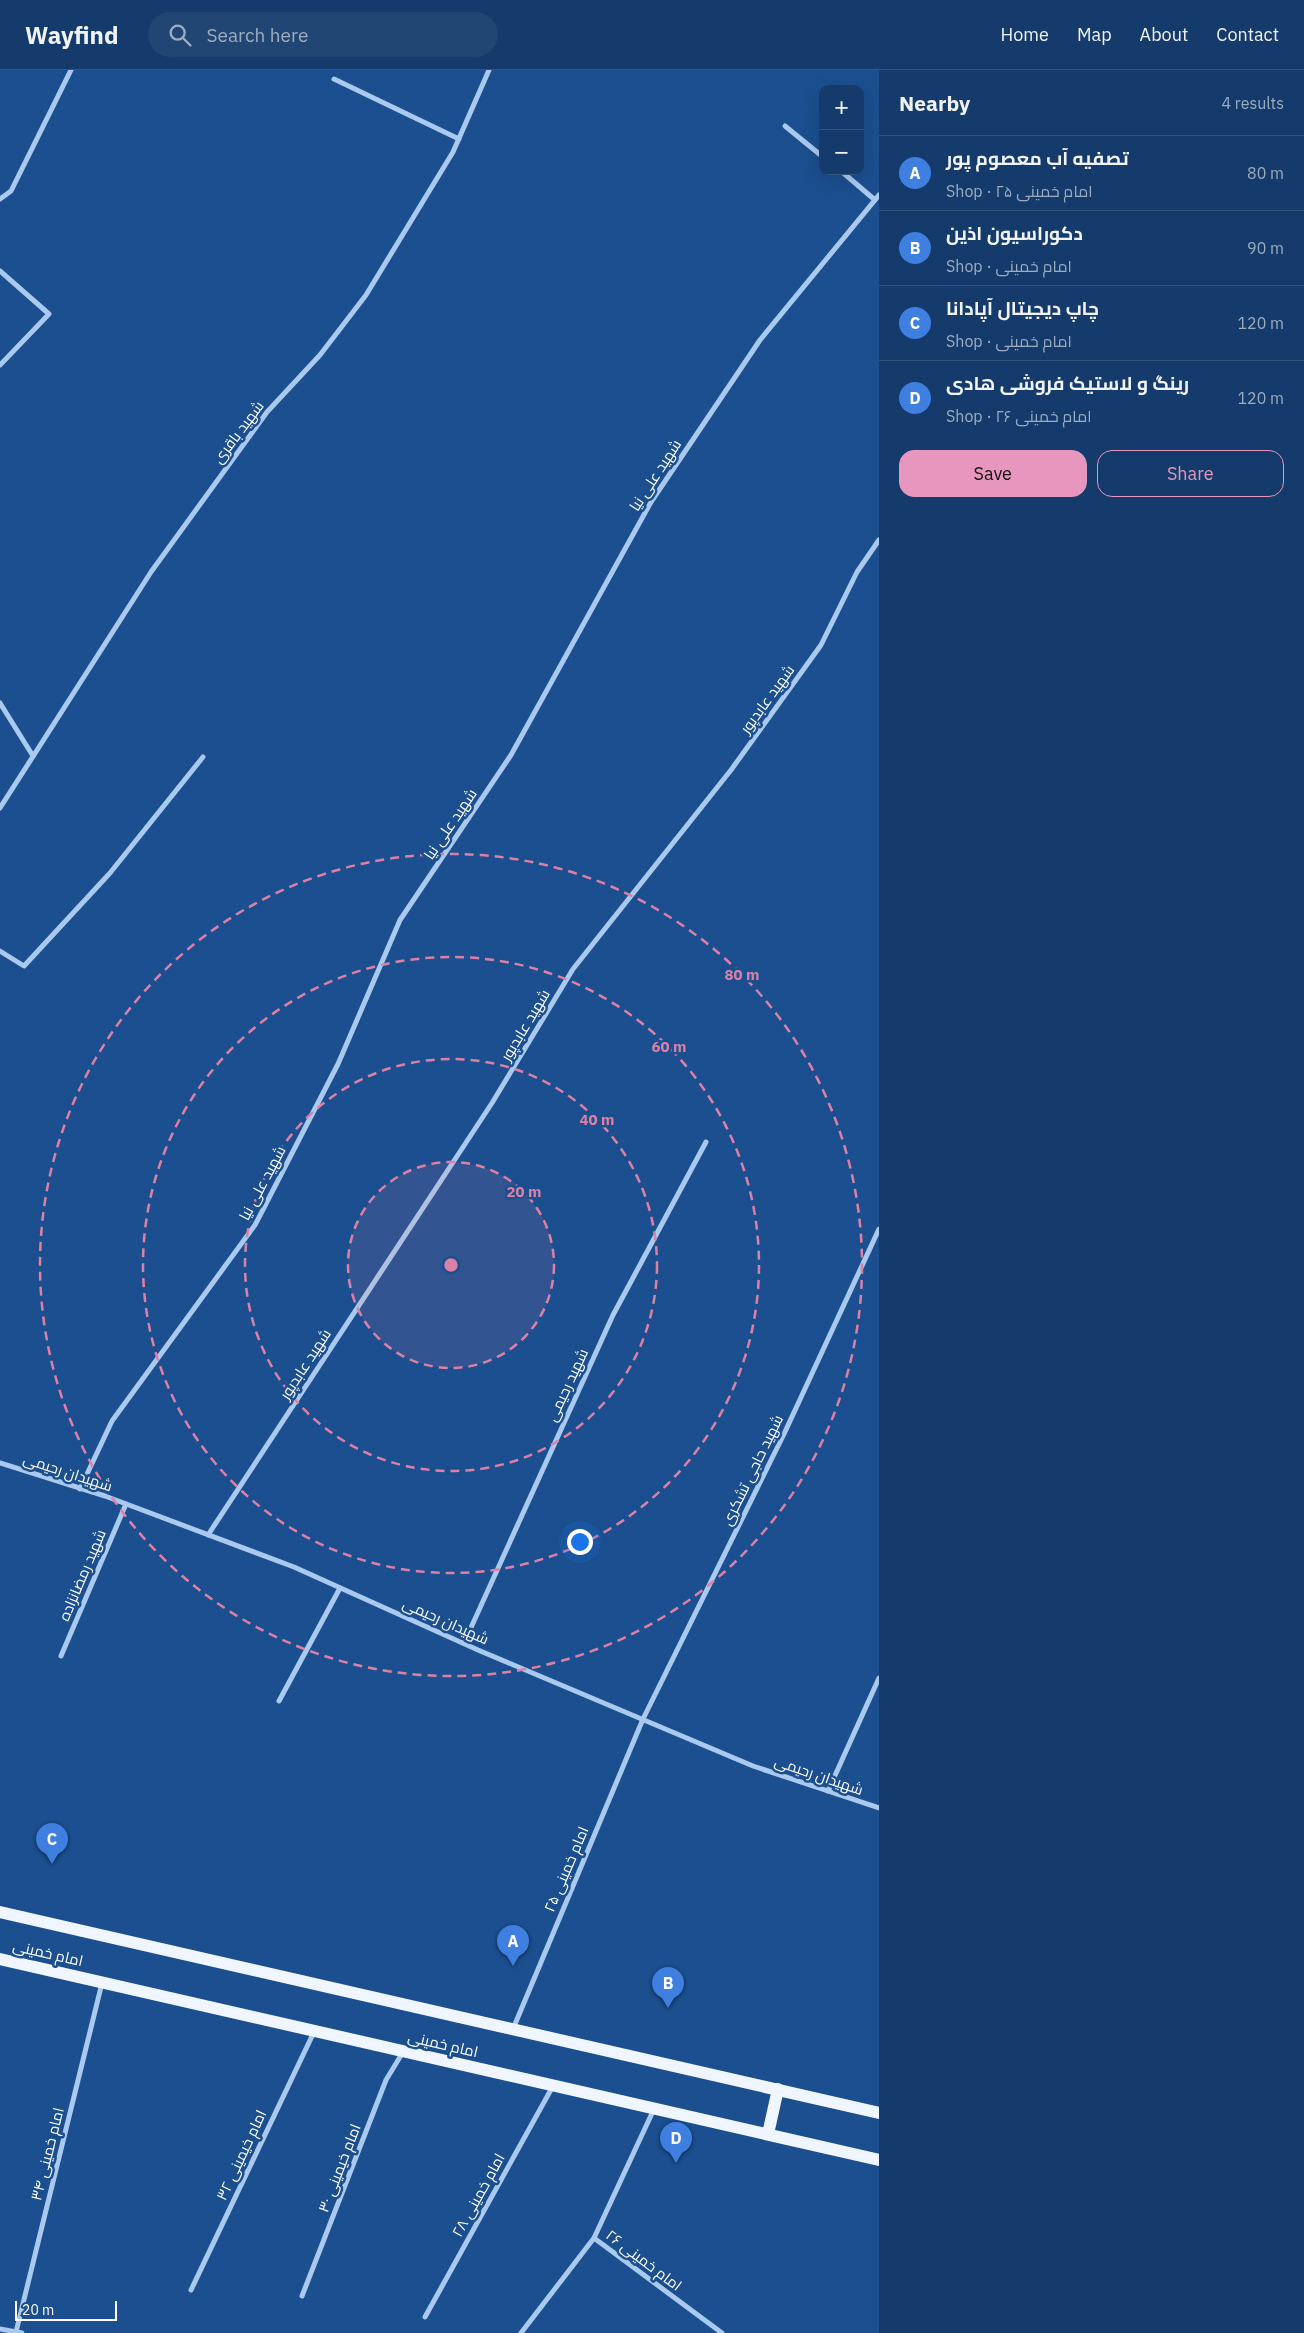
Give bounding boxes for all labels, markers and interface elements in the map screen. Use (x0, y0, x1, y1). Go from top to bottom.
search box (148, 12, 498, 57)
text: Wayfind (25, 19, 118, 51)
icon: search (166, 21, 194, 49)
text: Search here (206, 23, 308, 47)
text: Home (1001, 23, 1049, 46)
text: Map (1077, 23, 1112, 46)
text: About (1140, 23, 1188, 46)
text: Contact (1216, 23, 1279, 46)
map controls (819, 85, 864, 175)
button: + (819, 85, 864, 130)
text: Nearby (899, 89, 970, 117)
text: 4 results (1221, 93, 1284, 113)
button: − (819, 130, 864, 175)
text: تصفیه آب معصوم پور (946, 146, 1129, 170)
text: A (910, 163, 920, 183)
text: 80 m (1247, 163, 1284, 183)
text: Shop · امام خمینی ۲۵ (946, 181, 1093, 201)
text: دکوراسیون اذین (946, 221, 1083, 245)
text: B (910, 238, 920, 258)
text: 90 m (1247, 238, 1284, 258)
text: Shop · امام خمینی (946, 256, 1072, 276)
text: چاپ دیجیتال آپادانا (946, 296, 1099, 320)
text: C (910, 313, 920, 333)
text: 120 m (1237, 313, 1284, 333)
text: Shop · امام خمینی (946, 331, 1072, 351)
text: رینگ و لاستیک فروشی هادی (946, 371, 1189, 395)
text: D (909, 388, 921, 408)
text: 120 m (1237, 388, 1284, 408)
street label: شهید باقری (208, 397, 269, 468)
text: Shop · امام خمینی ۲۶ (946, 406, 1092, 426)
street label: شهید علی نیا (625, 436, 686, 515)
button: Save (899, 450, 1087, 497)
button: Share (1097, 450, 1284, 497)
street label: شهید عابدپور (735, 661, 799, 738)
street label: شهید علی نیا (419, 785, 481, 864)
text: 80 m (725, 965, 759, 984)
street label: شهید عابدپور (496, 986, 555, 1066)
text: 60 m (652, 1037, 686, 1056)
text: 40 m (580, 1110, 614, 1129)
street label: شهید علی نیا (235, 1143, 290, 1224)
text: 20 m (507, 1182, 541, 1201)
centre of rings (442, 1256, 460, 1274)
street label: شهید عابدپور (275, 1325, 336, 1404)
street label: شهید رحیمی (542, 1345, 593, 1425)
street label: شهید حاجی تشکری (717, 1412, 788, 1529)
street label: شهیدان رحیمی (21, 1449, 115, 1496)
street label: شهید رمضانزاده (54, 1526, 111, 1624)
your location (567, 1529, 593, 1555)
street label: شهیدان رحیمی (400, 1594, 492, 1649)
street label: شهیدان رحیمی (772, 1751, 866, 1800)
pin: C (36, 1823, 68, 1864)
street label: امام خمینی ۲۵ (539, 1823, 593, 1915)
pin: A (497, 1925, 529, 1966)
street label: امام خمینی (11, 1936, 85, 1971)
pin: B (652, 1967, 684, 2008)
street label: امام خمینی (406, 2027, 480, 2062)
street label: امام خمینی ۳۴ (26, 2106, 69, 2203)
street label: امام خیمینی ۳۲ (212, 2107, 271, 2204)
street label: امام خیمینی ۳۰ (313, 2121, 366, 2215)
pin: D (660, 2122, 692, 2163)
street label: امام خمینی ۲۸ (447, 2150, 510, 2240)
street label: امام خمینی ۲۶ (602, 2225, 686, 2296)
scale bar (15, 2298, 118, 2321)
text: 20 m (22, 2301, 54, 2319)

